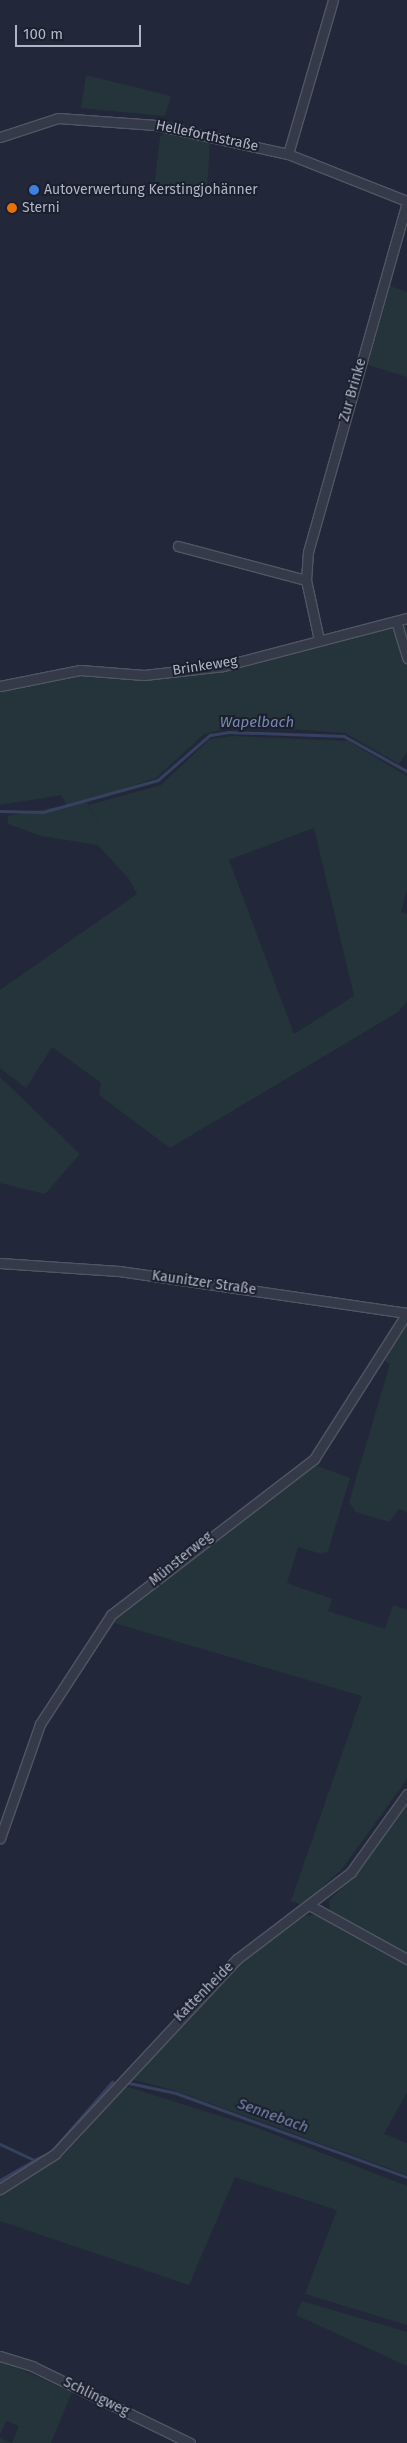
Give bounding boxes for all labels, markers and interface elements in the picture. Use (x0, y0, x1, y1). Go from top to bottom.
scale bar (18, 15, 144, 47)
text: 100 m (23, 25, 63, 43)
street label: Helleforthstraße (154, 117, 260, 155)
place label: Autoverwertung Kerstingjohänner (44, 182, 258, 198)
marker: Autoverwertung Kerstingjohänner (28, 184, 40, 196)
place label: Sterni (22, 200, 60, 216)
marker: Sterni (6, 202, 18, 214)
street label: Zur Brinke (336, 356, 370, 424)
street label: Brinkeweg (171, 653, 239, 679)
water label: Wapelbach (220, 714, 294, 732)
street label: Kaunitzer Straße (151, 1267, 257, 1299)
street label: Münsterweg (146, 1528, 216, 1590)
street label: Kattenheide (171, 1959, 237, 2025)
water label: Sennebach (235, 2095, 311, 2137)
street label: Schlingweg (60, 2374, 132, 2420)

